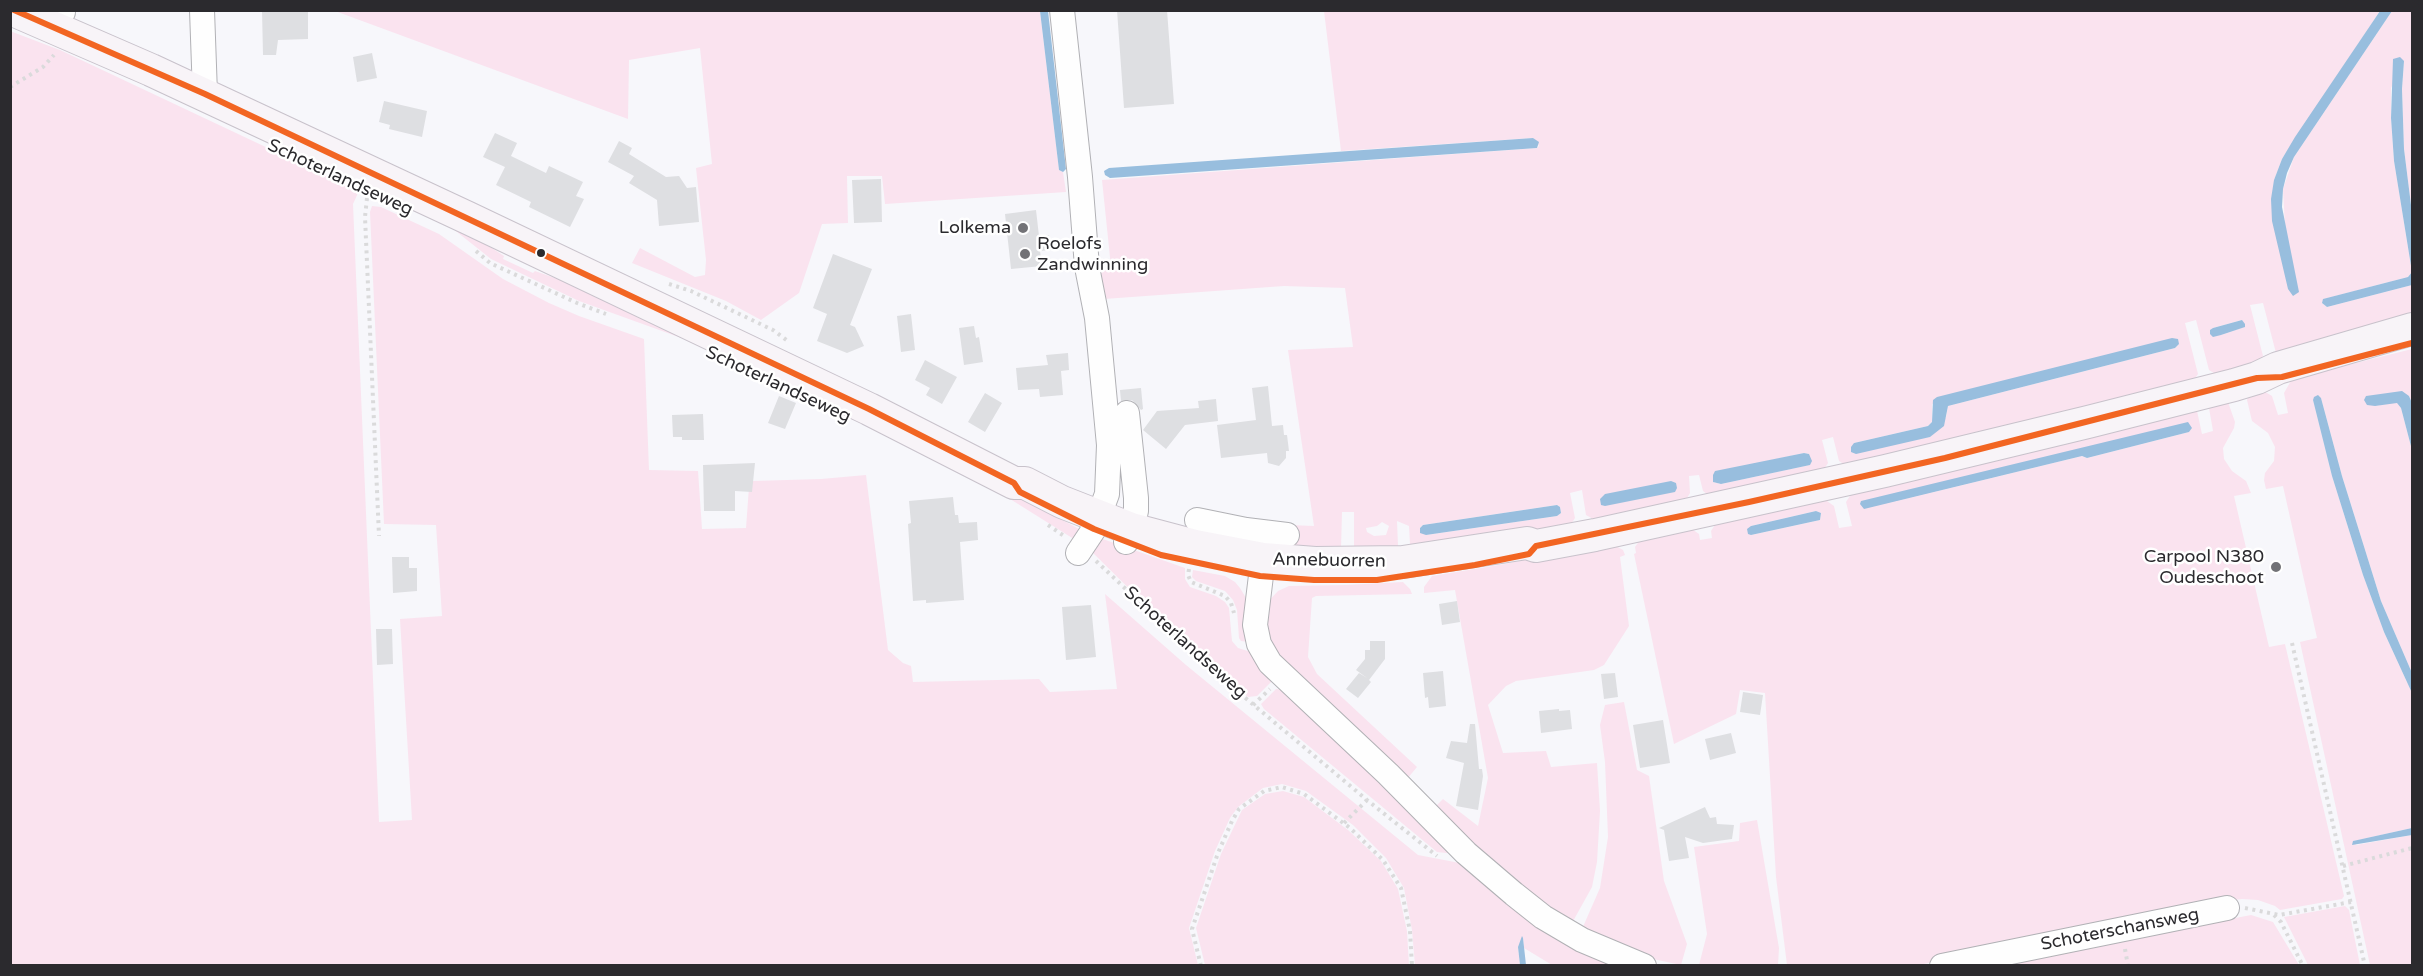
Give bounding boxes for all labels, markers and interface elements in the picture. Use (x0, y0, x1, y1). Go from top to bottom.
street label: Schoterlandseweg (264, 135, 416, 221)
place label: Lolkema (939, 217, 1011, 239)
marker: Lolkema (1016, 221, 1030, 235)
place label: Roelofs Zandwinning (1037, 233, 1148, 276)
unlabelled marker (535, 247, 547, 259)
marker: Roelofs Zandwinning (1018, 247, 1032, 261)
street label: Schoterlandseweg (702, 342, 854, 428)
place label: Carpool N380 Oudeschoot (2144, 546, 2264, 588)
street label: Annebuorren (1272, 549, 1386, 573)
marker: Carpool N380 Oudeschoot (2269, 560, 2283, 574)
street label: Schoterlandseweg (1119, 582, 1251, 704)
street label: Schoterschansweg (2039, 904, 2201, 956)

